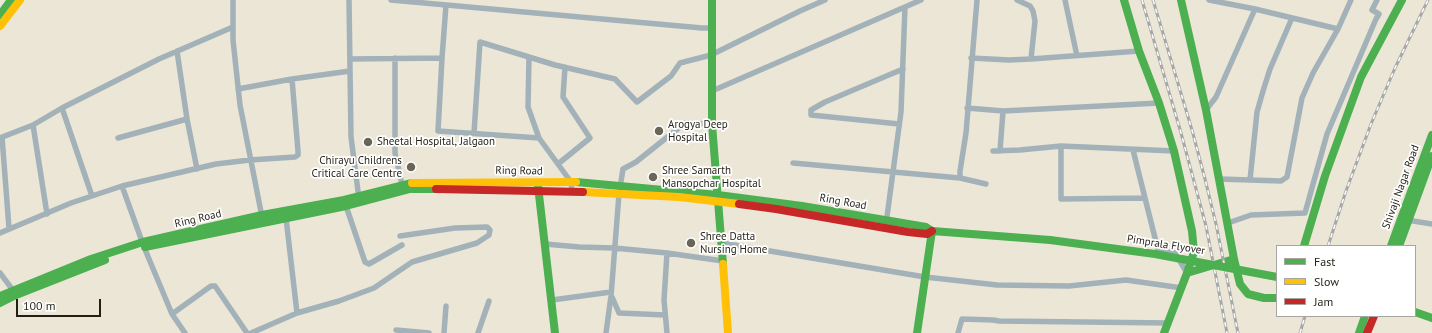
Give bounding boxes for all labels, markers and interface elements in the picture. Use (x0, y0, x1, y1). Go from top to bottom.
place label: Arogya Deep Hospital (668, 118, 728, 144)
marker: Arogya Deep Hospital (653, 125, 665, 137)
place label: Sheetal Hospital, Jalgaon (377, 135, 495, 149)
marker: Sheetal Hospital, Jalgaon (362, 136, 374, 148)
street label: Shivaji Nagar Road (1380, 143, 1422, 231)
place label: Chirayu Childrens Critical Care Centre (312, 154, 402, 180)
marker: Chirayu Childrens Critical Care Centre (405, 161, 417, 173)
street label: Ring Road (495, 164, 543, 178)
place label: Shree Samarth Mansopchar Hospital (662, 164, 761, 190)
marker: Shree Samarth Mansopchar Hospital (647, 171, 659, 183)
street label: Ring Road (818, 191, 868, 213)
street label: Ring Road (173, 207, 223, 231)
place label: Shree Datta Nursing Home (700, 230, 767, 256)
street label: Pimprala Flyover (1126, 232, 1206, 258)
marker: Shree Datta Nursing Home (685, 237, 697, 249)
legend (1276, 245, 1416, 317)
text: Fast (1314, 254, 1335, 269)
text: Slow (1314, 274, 1339, 289)
scale bar (18, 291, 103, 317)
text: Jam (1314, 294, 1333, 309)
text: 100 m (23, 298, 56, 313)

